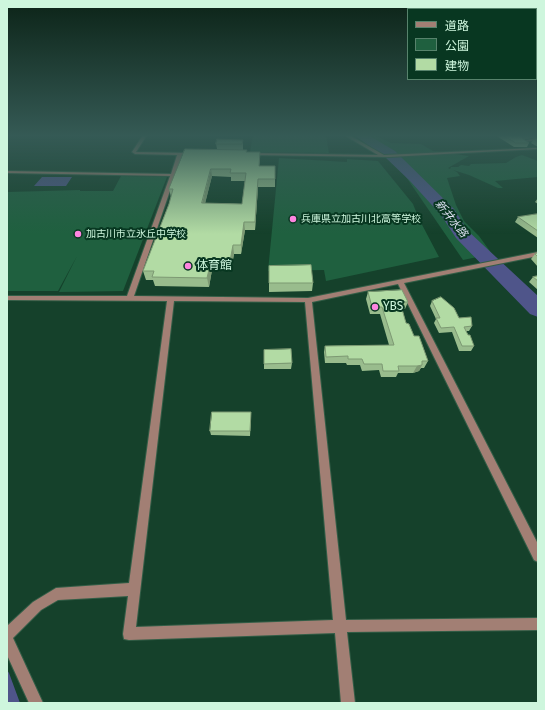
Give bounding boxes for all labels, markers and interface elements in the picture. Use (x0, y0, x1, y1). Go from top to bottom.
legend (407, 8, 537, 80)
text: 道路 (445, 19, 469, 33)
text: 公園 (445, 39, 469, 53)
text: 建物 (445, 59, 469, 73)
water label: 新井水路 (432, 198, 470, 240)
place label: 兵庫県立加古川北高等学校 (301, 213, 421, 225)
marker: 兵庫県立加古川北高等学校 (288, 214, 298, 224)
place label: 加古川市立氷丘中学校 (86, 228, 186, 240)
marker: 加古川市立氷丘中学校 (73, 229, 83, 239)
place label: 体育館 (196, 259, 232, 273)
marker: 体育館 (183, 261, 193, 271)
place label: YBS (383, 300, 403, 314)
marker: YBS (370, 302, 380, 312)

